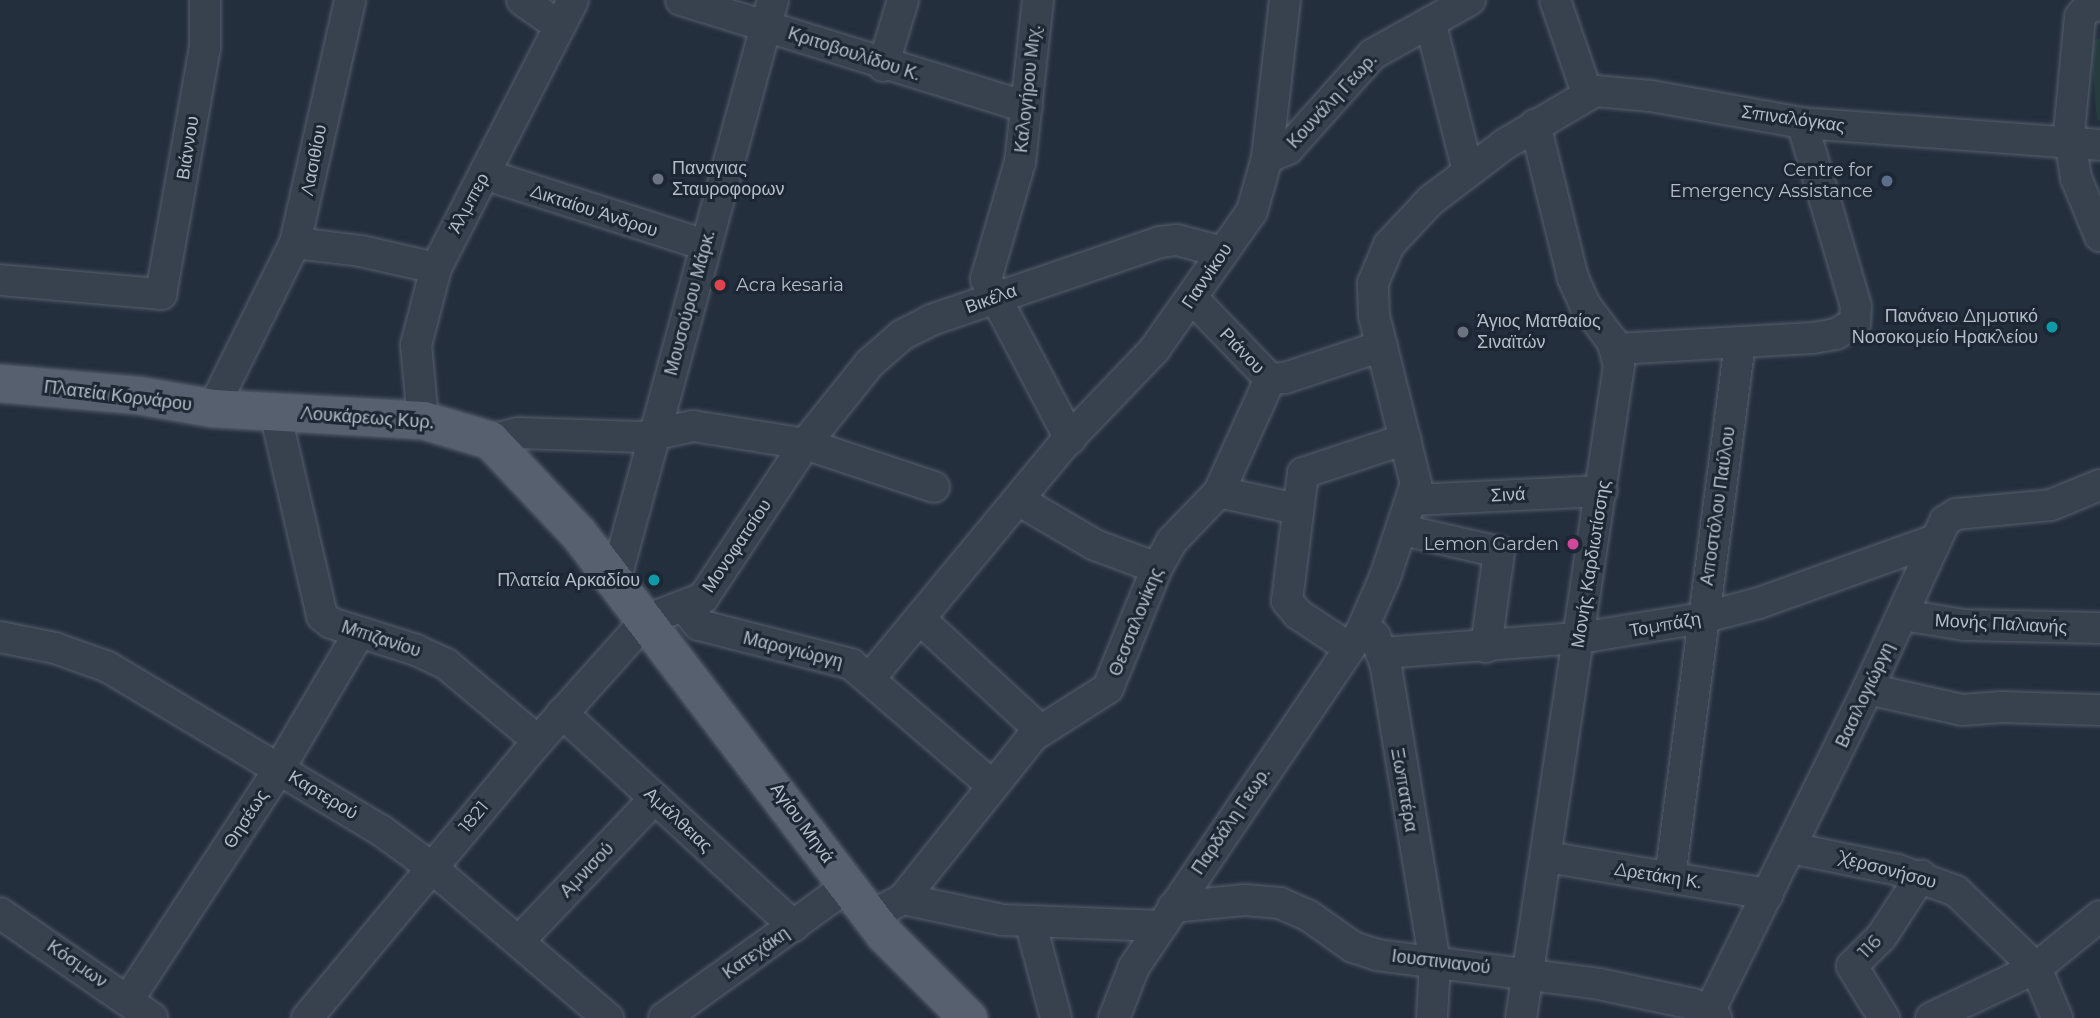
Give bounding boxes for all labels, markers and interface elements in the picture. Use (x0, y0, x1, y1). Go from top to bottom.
street label: Κριτοβουλίδου Κ. (785, 22, 923, 86)
street label: Καλογήρου Μιχ. (1011, 24, 1045, 154)
street label: Κουνάλη Γεωρ. (1283, 49, 1381, 153)
street label: Σπιναλόγκας (1740, 101, 1846, 137)
street label: Βιάννου (172, 115, 204, 181)
street label: Λασιθίου (297, 123, 331, 197)
place label: Παναγιας Σταυροφορων (672, 158, 785, 200)
place label: Centre for Emergency Assistance (1670, 160, 1873, 202)
street label: Άλμπερ (444, 169, 494, 237)
marker: Παναγιας Σταυροφορων (650, 171, 666, 187)
marker: Centre for Emergency Assistance (1879, 173, 1895, 189)
street label: Δικταίου Άνδρου (528, 180, 660, 242)
street label: Μουσούρου Μάρκ. (660, 228, 720, 378)
street label: Γιαννίκου (1177, 239, 1237, 313)
place label: Acra kesaria (736, 274, 844, 296)
marker: Acra kesaria (710, 275, 730, 295)
street label: Βικέλα (962, 280, 1020, 318)
place label: Πανάνειο Δημοτικό Νοσοκομείο Ηρακλείου (1852, 306, 2038, 348)
place label: Άγιος Ματθαίος Σιναϊτών (1477, 311, 1601, 354)
marker: Πανάνειο Δημοτικό Νοσοκομείο Ηρακλείου (2044, 319, 2060, 335)
street label: Ριάνου (1215, 324, 1269, 378)
marker: Άγιος Ματθαίος Σιναϊτών (1455, 324, 1471, 340)
street label: Πλατεία Κορνάρου (43, 376, 193, 416)
street label: Λουκάρεως Κυρ. (300, 403, 434, 433)
street label: Αποστόλου Παύλου (1696, 425, 1740, 587)
street label: Μονής Καρδιωτίσσης (1567, 479, 1615, 649)
street label: Σινά (1490, 483, 1526, 507)
street label: Μονοφατσίου (698, 495, 776, 597)
place label: Lemon Garden (1424, 533, 1559, 555)
marker: Lemon Garden (1565, 536, 1581, 552)
street label: Θεσσαλονίκης (1104, 565, 1168, 679)
place label: Πλατεία Αρκαδίου (497, 569, 640, 591)
marker: Πλατεία Αρκαδίου (646, 572, 662, 588)
street label: Τομπάζη (1628, 608, 1702, 642)
street label: Μονής Παλιανής (1934, 610, 2068, 638)
street label: Μπιζανίου (339, 616, 423, 662)
street label: Μαρογιώργη (741, 627, 845, 673)
street label: Βασιλογιώργη (1831, 639, 1899, 751)
street label: Ξωπατέρα (1386, 746, 1422, 834)
street label: Παρδάλη Γεωρ. (1187, 763, 1275, 879)
street label: Καρτερού (284, 766, 362, 824)
street label: Αγίου Μηνά (766, 779, 838, 867)
street label: Αμάλθειας (639, 783, 717, 857)
street label: Θησέως (219, 785, 273, 853)
street label: 1821 (455, 797, 493, 837)
street label: Αμνισού (556, 838, 618, 902)
street label: Χερσονήσου (1837, 847, 1939, 893)
street label: Δρετάκη Κ. (1613, 858, 1703, 894)
street label: Κατεχάκη (719, 922, 793, 984)
street label: 116 (1854, 931, 1886, 963)
street label: Κόσμων (43, 936, 111, 992)
street label: Ιουστινιανού (1390, 945, 1492, 979)

